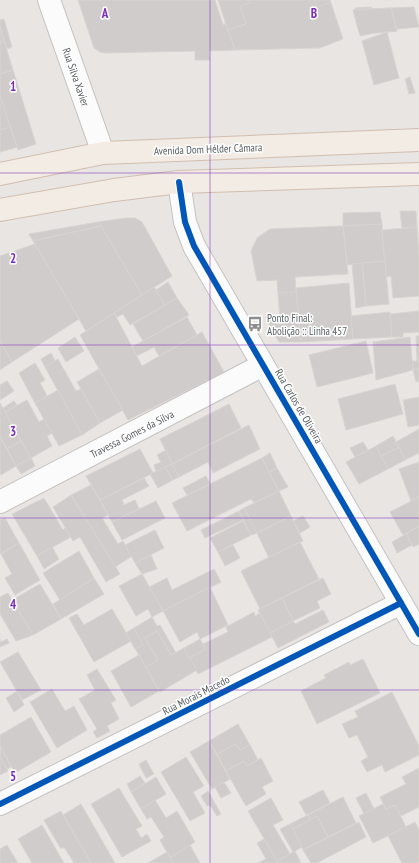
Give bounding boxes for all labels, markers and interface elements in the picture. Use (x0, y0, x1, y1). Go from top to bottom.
text: A (101, 5, 109, 22)
text: B (311, 5, 317, 22)
street label: Rua Silva Xavier (59, 46, 93, 108)
text: 1 (10, 78, 16, 95)
street label: Avenida Dom Hélder Câmara (154, 140, 262, 158)
text: 2 (10, 250, 16, 267)
place label: Ponto Final: Abolição :: Linha 457 (267, 311, 347, 338)
bus stop icon: Ponto Final: Abolição :: Linha 457 (246, 315, 264, 333)
street label: Rua Carlos de Oliveira (272, 366, 326, 446)
street label: Travessa Gomes da Silva (88, 407, 176, 461)
text: 3 (10, 423, 16, 440)
text: 4 (10, 596, 17, 613)
street label: Rua Morais Macedo (160, 672, 232, 718)
text: 5 (10, 768, 16, 785)

